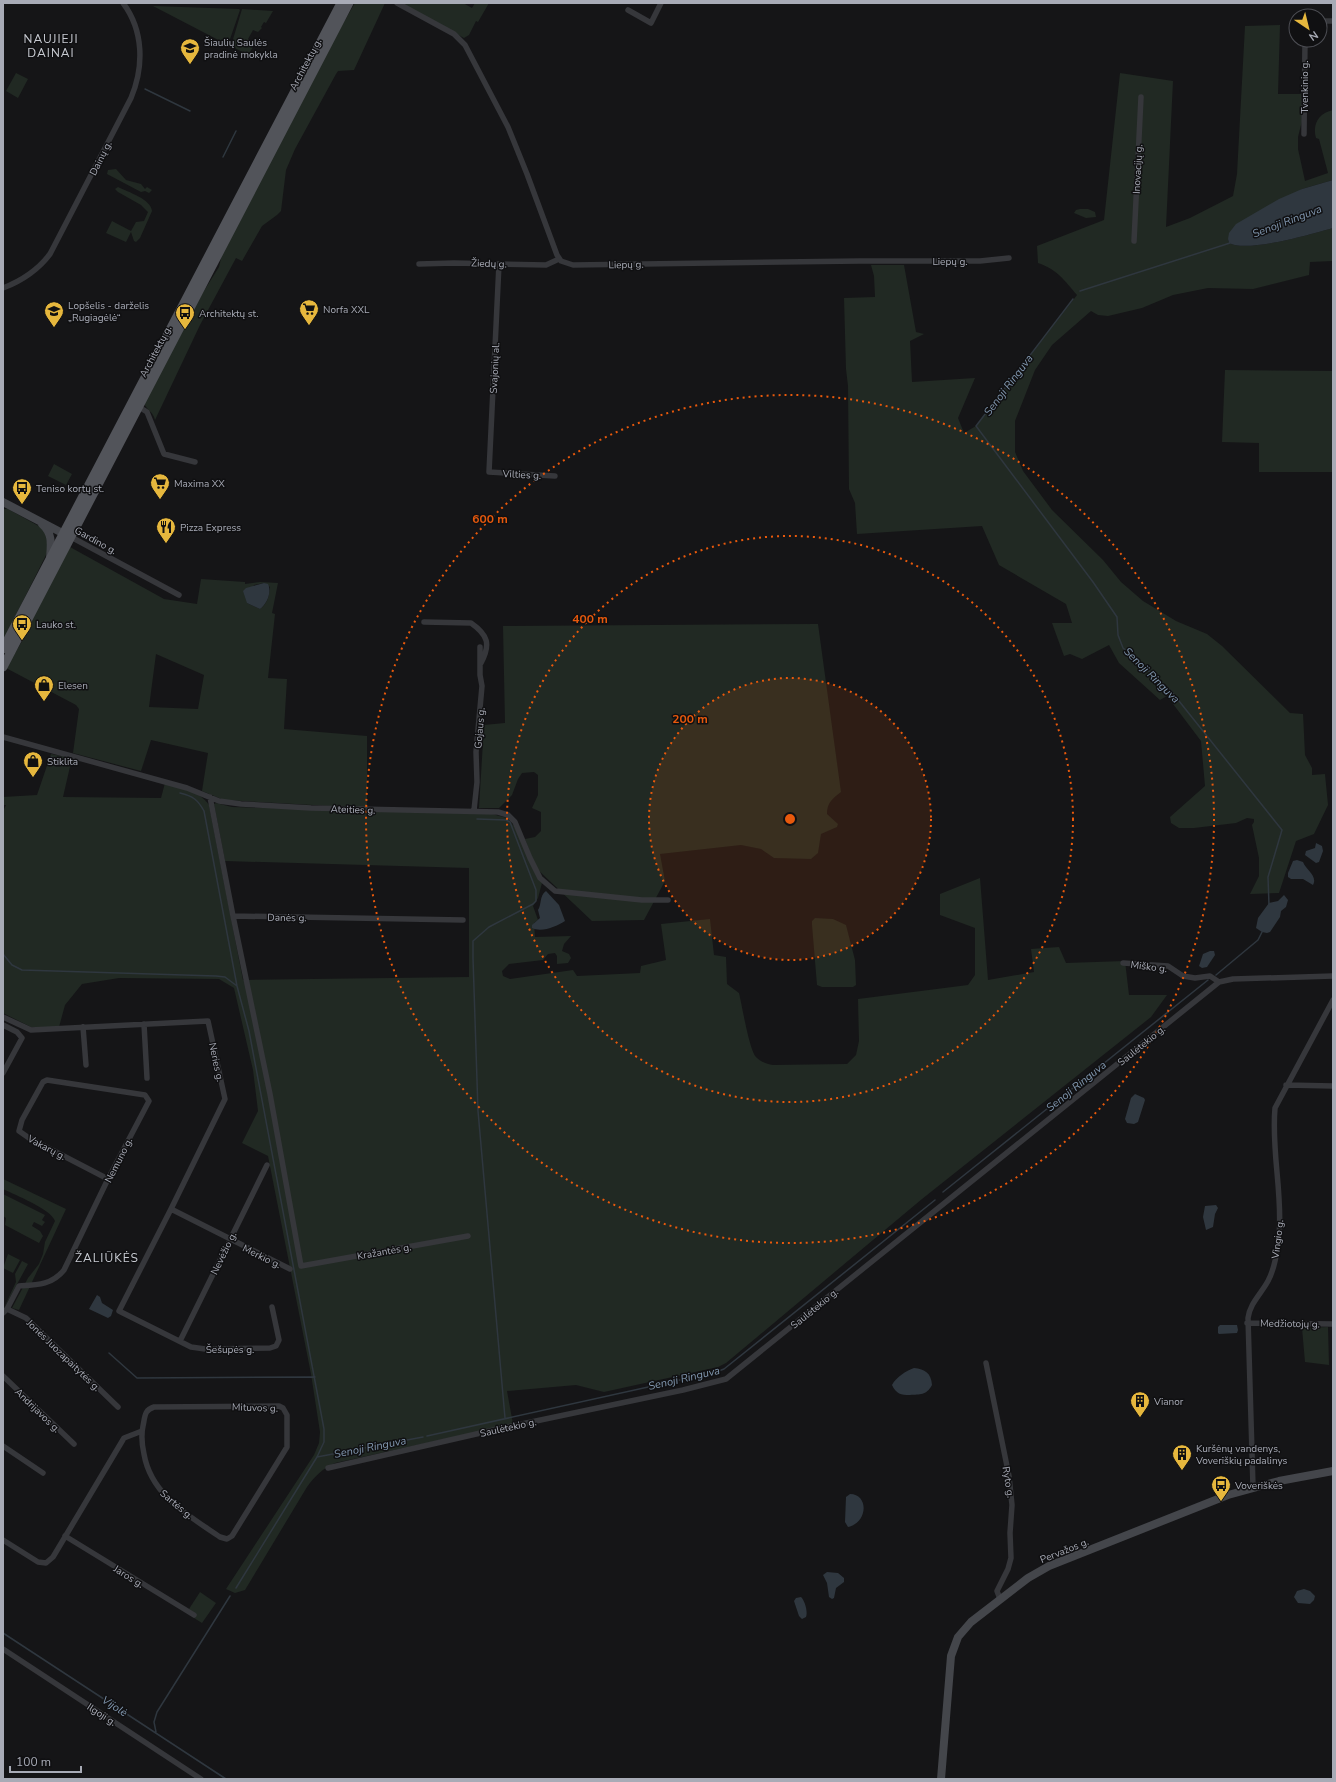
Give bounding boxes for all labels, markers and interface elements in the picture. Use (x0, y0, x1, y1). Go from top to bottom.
north arrow (1288, 8, 1328, 48)
text: N (1306, 27, 1321, 44)
district label: NAUJIEJI DAINAI (24, 31, 78, 61)
place label: Šiaulių Saulės pradinė mokykla (204, 36, 278, 62)
street label: Architektų g. (286, 36, 325, 93)
school or university icon: Šiaulių Saulės pradinė mokykla (179, 37, 201, 65)
street label: Tvenkinio g. (1298, 60, 1312, 114)
street label: Dainų g. (86, 139, 116, 178)
street label: Inovacijų g. (1130, 144, 1146, 194)
water label: Senoji Ringuva (1250, 201, 1324, 242)
street label: Liepų g. (932, 255, 968, 269)
street label: Žiedų g. (471, 256, 507, 272)
street label: Liepų g. (608, 258, 644, 272)
supermarket icon: Norfa XXL (298, 298, 320, 326)
place label: Lopšelis - darželis „Rugiagėlė“ (68, 299, 149, 325)
school or university icon: Lopšelis - darželis „Rugiagėlė“ (43, 300, 65, 328)
bus stop icon: Architektų st. (174, 302, 196, 330)
place label: Norfa XXL (323, 303, 370, 317)
place label: Architektų st. (199, 307, 258, 321)
street label: Architektų g. (136, 323, 175, 380)
street label: Svajonių al. (487, 342, 503, 394)
water label: Senoji Ringuva (980, 351, 1036, 419)
street label: Vilties g. (501, 467, 542, 483)
supermarket icon: Maxima XX (149, 472, 171, 500)
bus stop icon: Teniso kortų st. (11, 477, 33, 505)
place label: Maxima XX (174, 477, 225, 491)
place label: Teniso kortų st. (36, 482, 104, 496)
text: 600 m (472, 511, 508, 527)
restaurant icon: Pizza Express (155, 516, 177, 544)
place label: Pizza Express (180, 521, 241, 535)
street label: Gardino g. (72, 524, 119, 558)
text: 400 m (572, 611, 608, 627)
bus stop icon: Lauko st. (11, 613, 33, 641)
place label: Lauko st. (36, 618, 76, 632)
water label: Senoji Ringuva (1120, 644, 1183, 707)
shop icon: Elesen (33, 674, 55, 702)
place label: Elesen (58, 679, 88, 693)
street label: Gojaus g. (471, 707, 489, 749)
text: 200 m (672, 711, 708, 727)
shop icon: Stiklita (22, 750, 44, 778)
place label: Stiklita (47, 755, 78, 769)
street label: Ateities g. (330, 802, 376, 818)
centre of rings (783, 812, 797, 826)
street label: Danės g. (267, 911, 307, 925)
street label: Miško g. (1130, 958, 1168, 976)
street label: Saulėtekio g. (1115, 1022, 1168, 1069)
street label: Neries g. (205, 1041, 227, 1083)
water label: Senoji Ringuva (1043, 1057, 1110, 1115)
street label: Vakarų g. (24, 1131, 68, 1164)
street label: Nemuno g. (102, 1136, 136, 1185)
street label: Vingio g. (1269, 1219, 1287, 1260)
street label: Nevėžio g. (207, 1230, 240, 1277)
street label: Kražantės g. (356, 1240, 412, 1264)
street label: Merkio g. (240, 1242, 283, 1272)
district label: ŽALIŪKĖS (75, 1250, 139, 1266)
street label: Saulėtekio g. (788, 1285, 841, 1332)
street label: Jonės Juozapaitytės g. (22, 1316, 103, 1395)
street label: Medžiotojų g. (1260, 1316, 1320, 1332)
street label: Šešupės g. (206, 1343, 254, 1357)
water label: Senoji Ringuva (647, 1363, 722, 1394)
street label: Andrijavos g. (11, 1385, 63, 1436)
building icon: Vianor (1129, 1390, 1151, 1418)
place label: Vianor (1153, 1395, 1184, 1409)
street label: Mituvos g. (232, 1400, 278, 1416)
street label: Saulėtekio g. (479, 1415, 538, 1441)
water label: Senoji Ringuva (333, 1433, 408, 1462)
place label: Kuršėnų vandenys, Voveriškių padalinys (1195, 1442, 1288, 1468)
building icon: Kuršėnų vandenys, Voveriškių padalinys (1171, 1443, 1193, 1471)
street label: Ryto g. (999, 1465, 1017, 1499)
bus stop icon: Voveriškės (1210, 1474, 1232, 1502)
place label: Voveriškės (1234, 1479, 1283, 1493)
street label: Sartės g. (157, 1487, 196, 1523)
street label: Pervažos g. (1038, 1535, 1091, 1567)
street label: Jaros g. (110, 1562, 146, 1592)
water label: Vijolė (99, 1693, 131, 1720)
street label: Ilgoji g. (84, 1700, 119, 1730)
scale bar (10, 1748, 81, 1774)
text: 100 m (16, 1754, 51, 1770)

